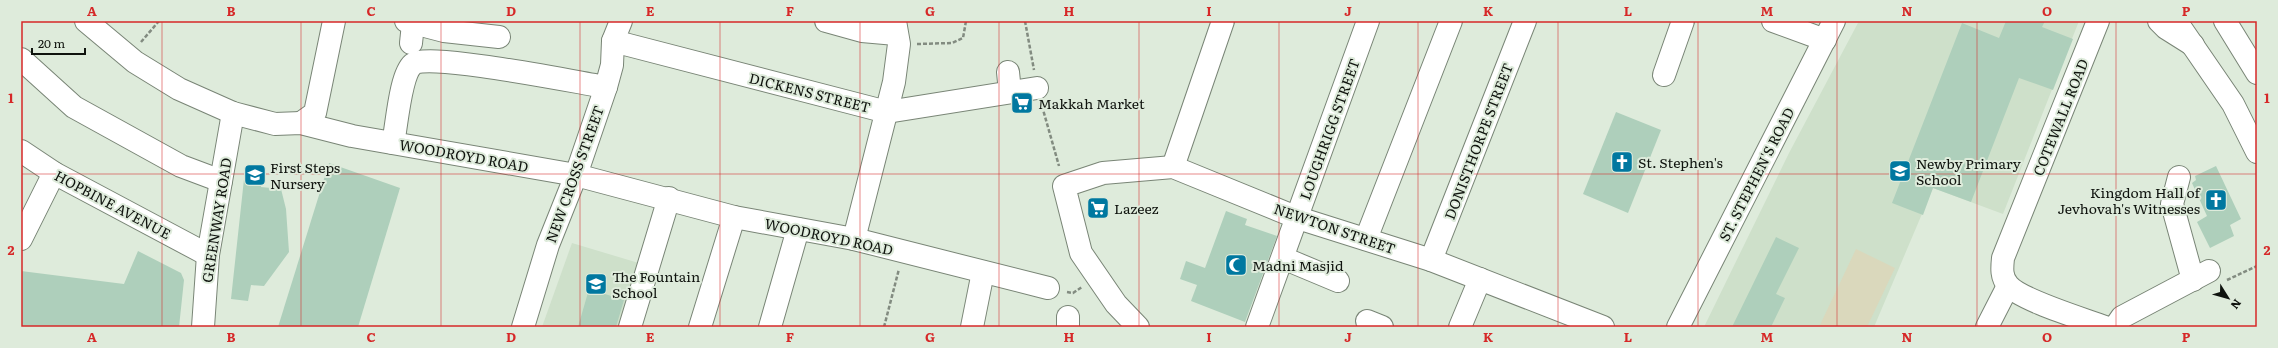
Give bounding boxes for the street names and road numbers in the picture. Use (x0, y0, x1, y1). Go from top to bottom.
street label: COTEWALL ROAD (2027, 55, 2093, 178)
street label: LOUGHRIGG STREET (1294, 56, 1364, 202)
street label: DONISTHORPE STREET (1439, 60, 1517, 222)
street label: DICKENS STREET (747, 67, 873, 117)
street label: NEW CROSS STREET (540, 103, 608, 245)
street label: ST. STEPHEN'S ROAD (1714, 103, 1799, 244)
street label: WOODROYD ROAD (398, 134, 530, 176)
street label: GREENWAY ROAD (196, 156, 236, 284)
street label: HOPBINE AVENUE (51, 165, 175, 243)
street label: NEWTON STREET (1271, 198, 1399, 258)
street label: WOODROYD ROAD (763, 213, 895, 259)

